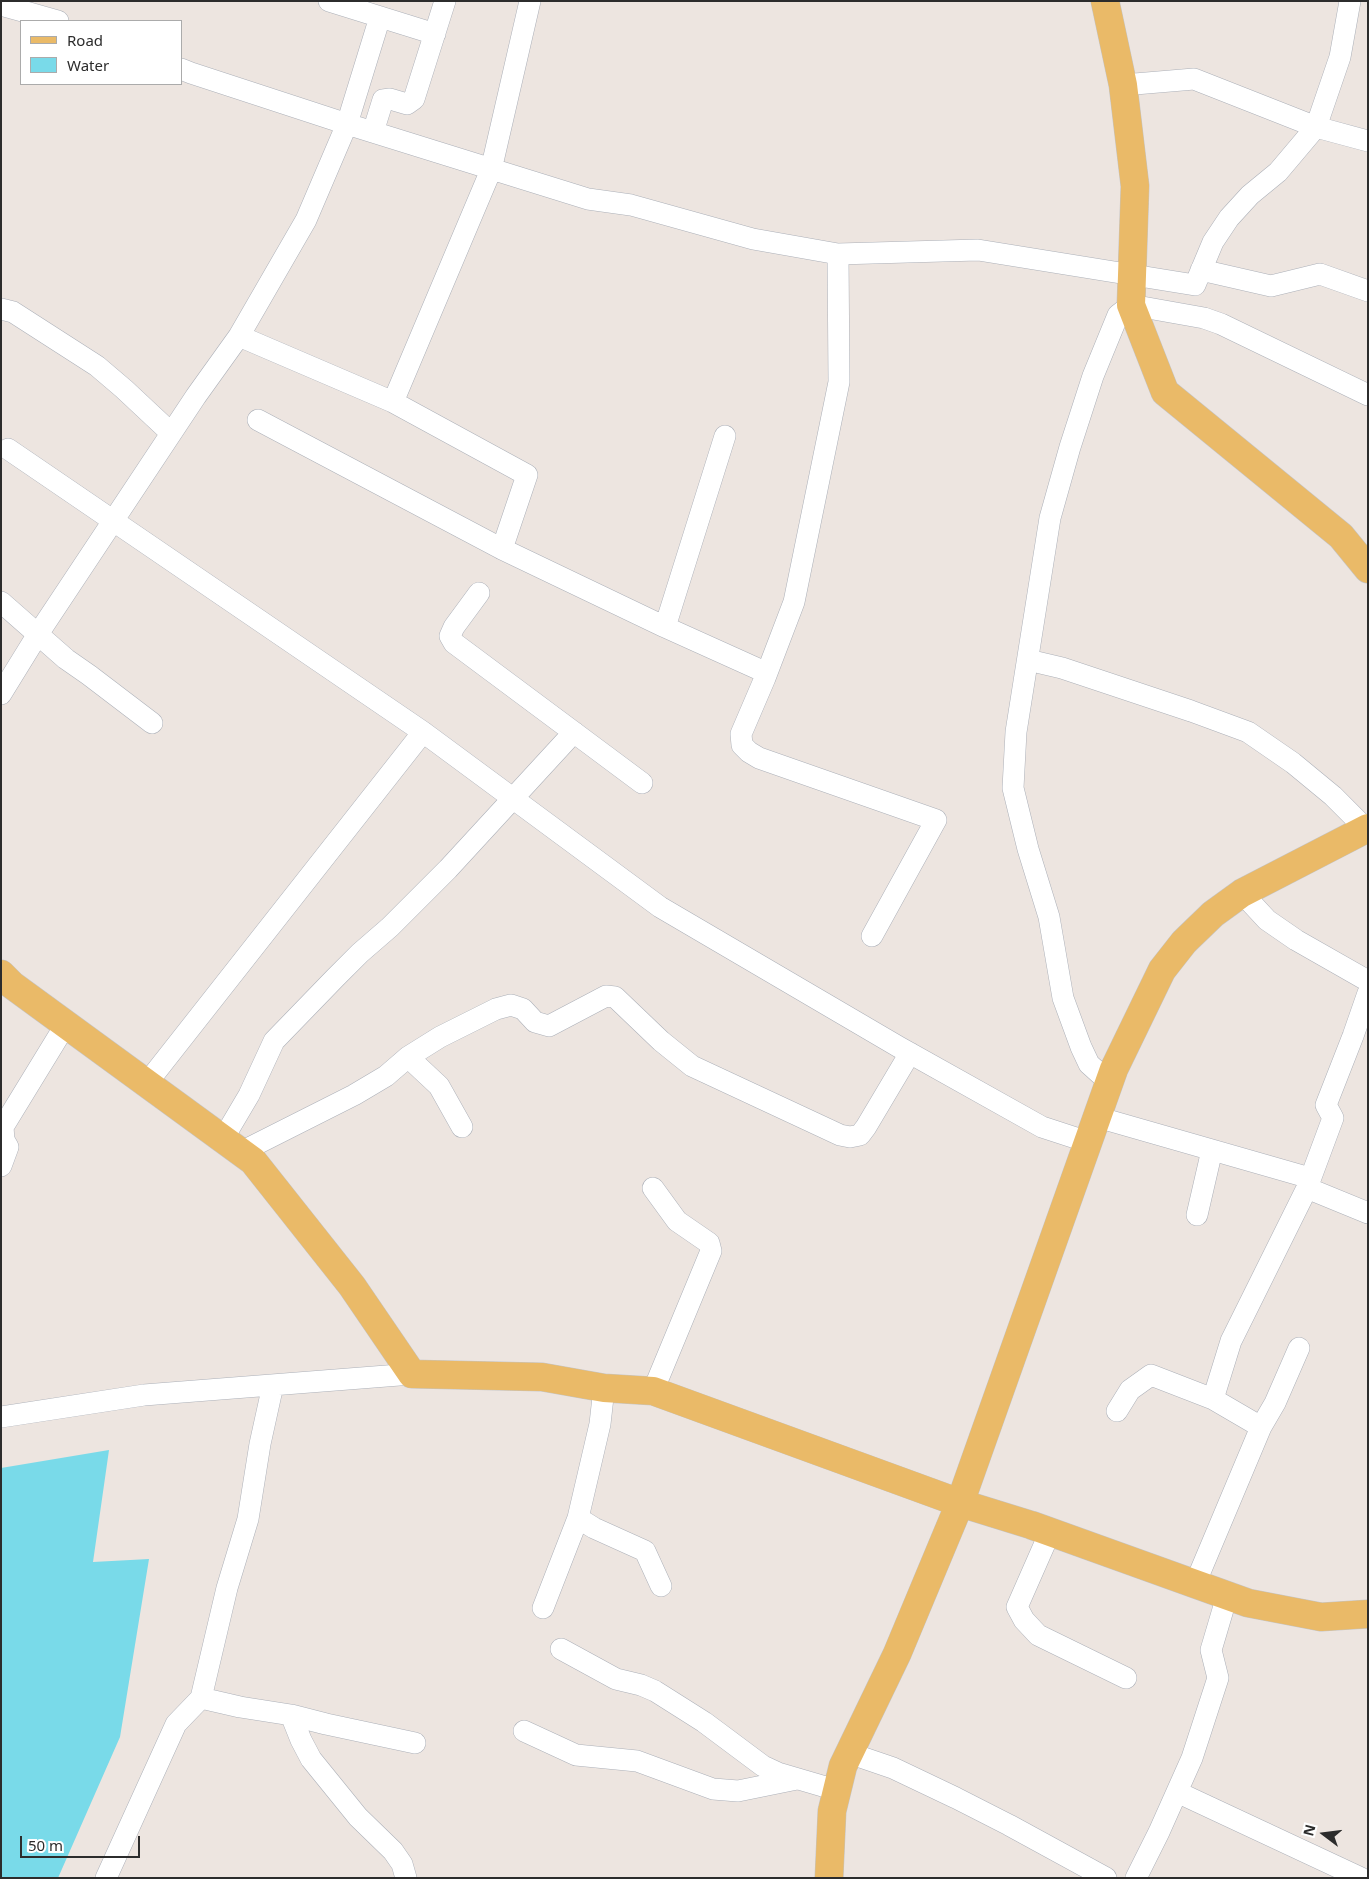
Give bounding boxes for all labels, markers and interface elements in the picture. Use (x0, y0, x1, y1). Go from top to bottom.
legend (20, 20, 182, 85)
text: Road (67, 30, 103, 50)
text: Water (67, 55, 109, 75)
north arrow (1299, 1809, 1349, 1859)
text: N (1298, 1822, 1320, 1838)
scale bar (22, 1826, 142, 1858)
text: 50 m (28, 1835, 63, 1855)

